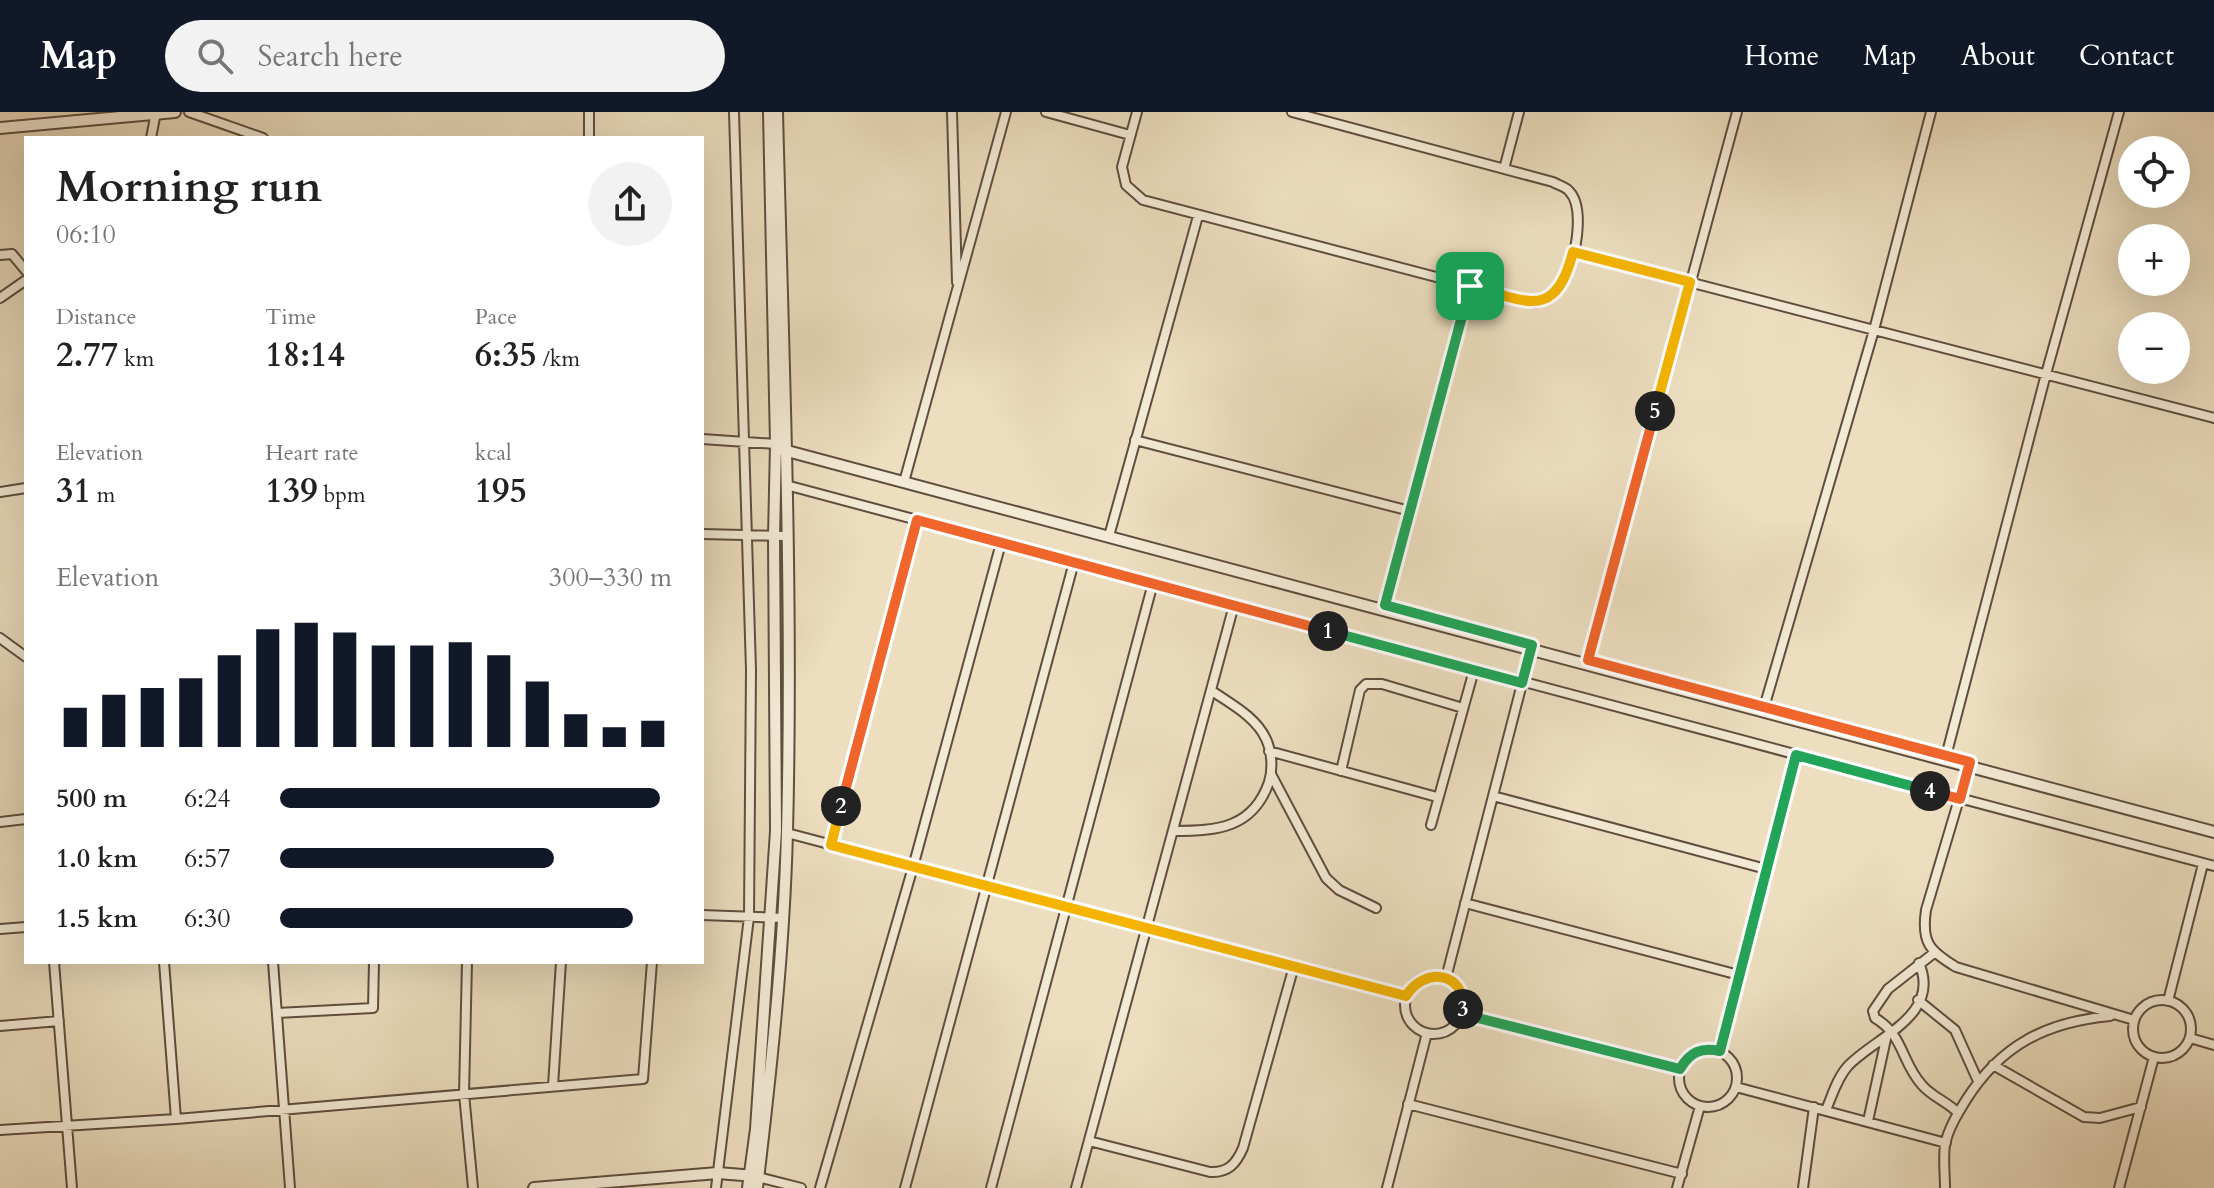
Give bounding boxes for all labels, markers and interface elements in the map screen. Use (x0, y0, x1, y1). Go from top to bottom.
search box (165, 20, 725, 92)
text: Map (40, 30, 117, 82)
icon: search (193, 34, 237, 78)
text: Search here (257, 36, 403, 77)
text: Home (1744, 37, 1819, 75)
text: Map (1863, 37, 1917, 75)
text: About (1961, 37, 2035, 75)
text: Contact (2079, 37, 2174, 75)
map controls (2118, 136, 2190, 384)
button: locate (2118, 136, 2190, 208)
text: Morning run (56, 157, 322, 217)
button: share (588, 162, 672, 246)
text: 06:10 (56, 217, 116, 252)
button: + (2118, 224, 2190, 296)
pin (1436, 252, 1504, 320)
icon: arrive (1448, 264, 1492, 308)
text: Distance (56, 302, 136, 332)
text: Time (265, 302, 316, 332)
text: Pace (475, 302, 517, 332)
button: − (2118, 312, 2190, 384)
text: 2.77 (56, 332, 118, 378)
text: 18:14 (265, 332, 345, 378)
text: 6:35 (475, 332, 537, 378)
text: km (118, 344, 154, 374)
text: /km (537, 344, 580, 374)
pin: 5 (1635, 391, 1675, 431)
text: 5 (1649, 396, 1661, 426)
text: Elevation (56, 438, 143, 468)
text: Heart rate (265, 438, 359, 468)
text: kcal (475, 438, 512, 468)
text: 31 (56, 468, 91, 514)
text: 139 (265, 468, 318, 514)
text: 195 (475, 468, 527, 514)
text: m (91, 480, 115, 510)
text: bpm (318, 480, 366, 510)
text: Elevation (56, 560, 159, 595)
text: 300–330 m (549, 560, 672, 595)
pin: 1 (1308, 611, 1348, 651)
text: 1 (1322, 616, 1334, 646)
pin: 4 (1910, 771, 1950, 811)
text: 4 (1924, 776, 1936, 806)
text: 500 m (56, 781, 127, 816)
text: 6:24 (184, 781, 231, 816)
pin: 2 (821, 786, 861, 826)
text: 2 (835, 791, 847, 821)
text: 1.0 km (56, 841, 137, 876)
text: 6:57 (184, 841, 231, 876)
text: 1.5 km (56, 901, 137, 936)
text: 6:30 (184, 901, 231, 936)
pin: 3 (1443, 989, 1483, 1029)
text: 3 (1457, 994, 1469, 1024)

